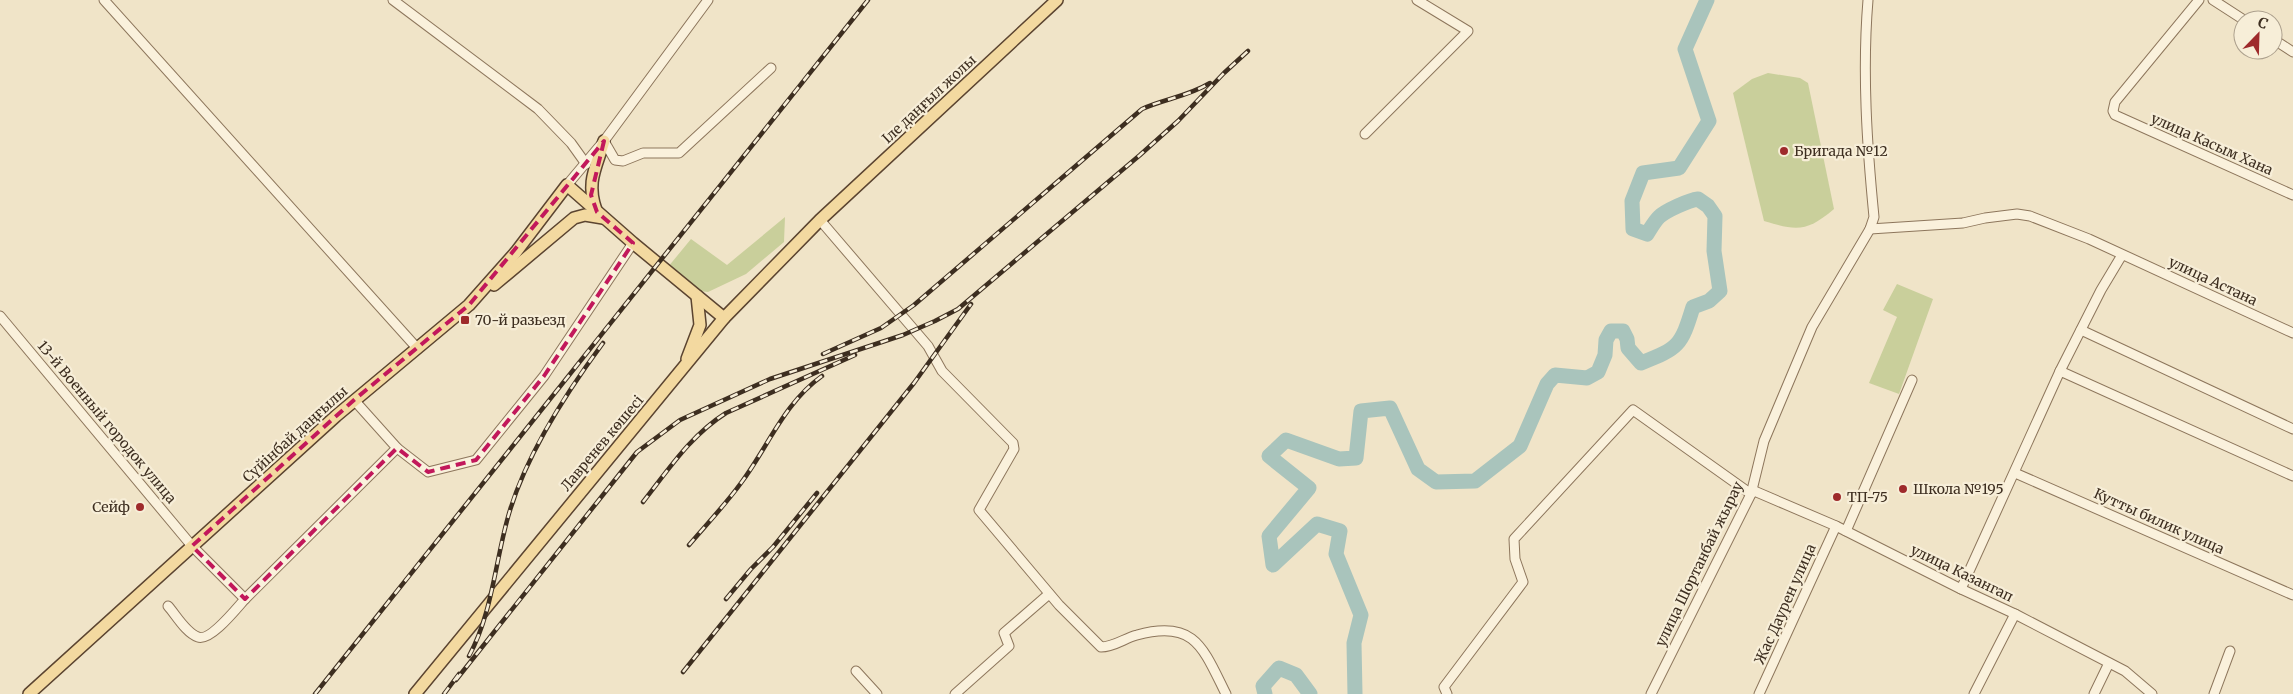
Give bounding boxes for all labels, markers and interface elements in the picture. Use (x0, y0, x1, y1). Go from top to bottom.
north arrow (2233, 10, 2283, 60)
text: С (2255, 13, 2271, 33)
street label: Іле даңғыл жолы (878, 51, 980, 147)
street label: улица Касым Хана (2148, 109, 2276, 179)
place label: Бригада №12 (1794, 142, 1888, 160)
marker: Бригада №12 (1778, 145, 1790, 157)
street label: улица Астана (2166, 253, 2261, 310)
place label: 70-й разьезд (475, 311, 566, 329)
marker: 70-й разьезд (459, 314, 471, 326)
street label: 13-й Военный городок улица (34, 337, 181, 507)
street label: Сүйінбай даңғылы (239, 382, 351, 486)
street label: Лавренев көшесі (557, 391, 648, 494)
street label: улица Шортанбай жырау (1651, 478, 1747, 649)
place label: Школа №195 (1913, 480, 2004, 498)
marker: Школа №195 (1897, 483, 1909, 495)
street label: Кутты билик улица (2091, 484, 2227, 558)
place label: ТП-75 (1847, 488, 1888, 506)
marker: ТП-75 (1831, 491, 1843, 503)
place label: Сейф (92, 498, 130, 516)
marker: Сейф (134, 501, 146, 513)
street label: Жас Даурен улица (1750, 540, 1820, 667)
street label: улица Казангап (1908, 540, 2016, 606)

